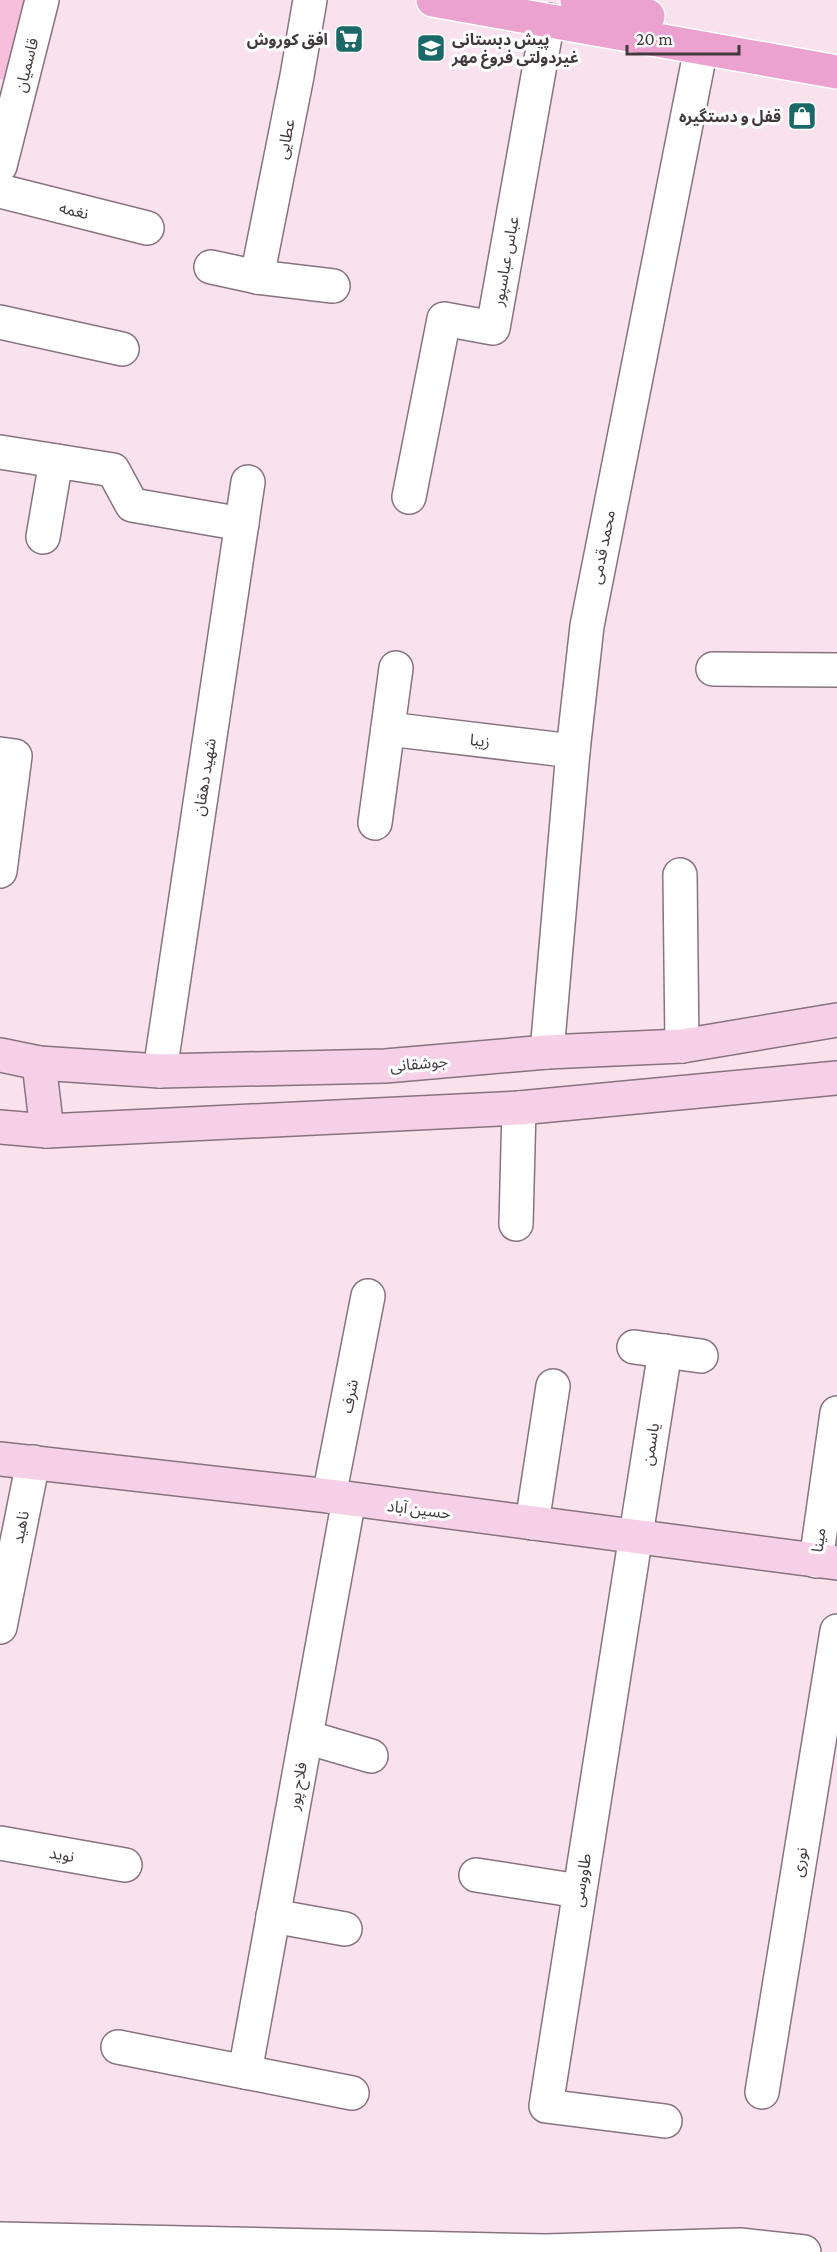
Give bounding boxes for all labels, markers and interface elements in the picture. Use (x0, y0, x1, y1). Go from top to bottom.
scale bar (627, 18, 740, 56)
supermarket icon: افق کوروش (333, 23, 365, 55)
text: 20 m (636, 29, 673, 49)
place label: افق کوروش (247, 31, 328, 50)
place label: پیش دبستانی غیردولتی فروغ مهر (451, 31, 579, 69)
school or university icon: پیش دبستانی غیردولتی فروغ مهر (415, 32, 447, 64)
street label: قاسمیان (12, 36, 42, 94)
shop icon: قفل و دستگیره (786, 100, 818, 132)
place label: قفل و دستگیره (679, 108, 781, 126)
street label: عطایی (273, 118, 299, 161)
street label: نغمه (57, 199, 90, 222)
street label: عباس عباسپور (489, 215, 524, 309)
street label: محمد قدمی (587, 509, 619, 586)
street label: زیبا (469, 731, 491, 751)
street label: شهید دهقان (190, 737, 220, 817)
street label: جوشقانی (389, 1052, 449, 1075)
street label: شرف (338, 1378, 362, 1415)
street label: یاسمن (639, 1422, 663, 1467)
street label: حسین آباد (386, 1497, 452, 1523)
street label: ناهید (9, 1509, 32, 1545)
street label: مینا (808, 1527, 829, 1553)
street label: فلاح پور (285, 1761, 314, 1813)
street label: نوید (48, 1844, 76, 1866)
street label: نوری (789, 1846, 811, 1878)
street label: طاووسی (569, 1852, 595, 1908)

